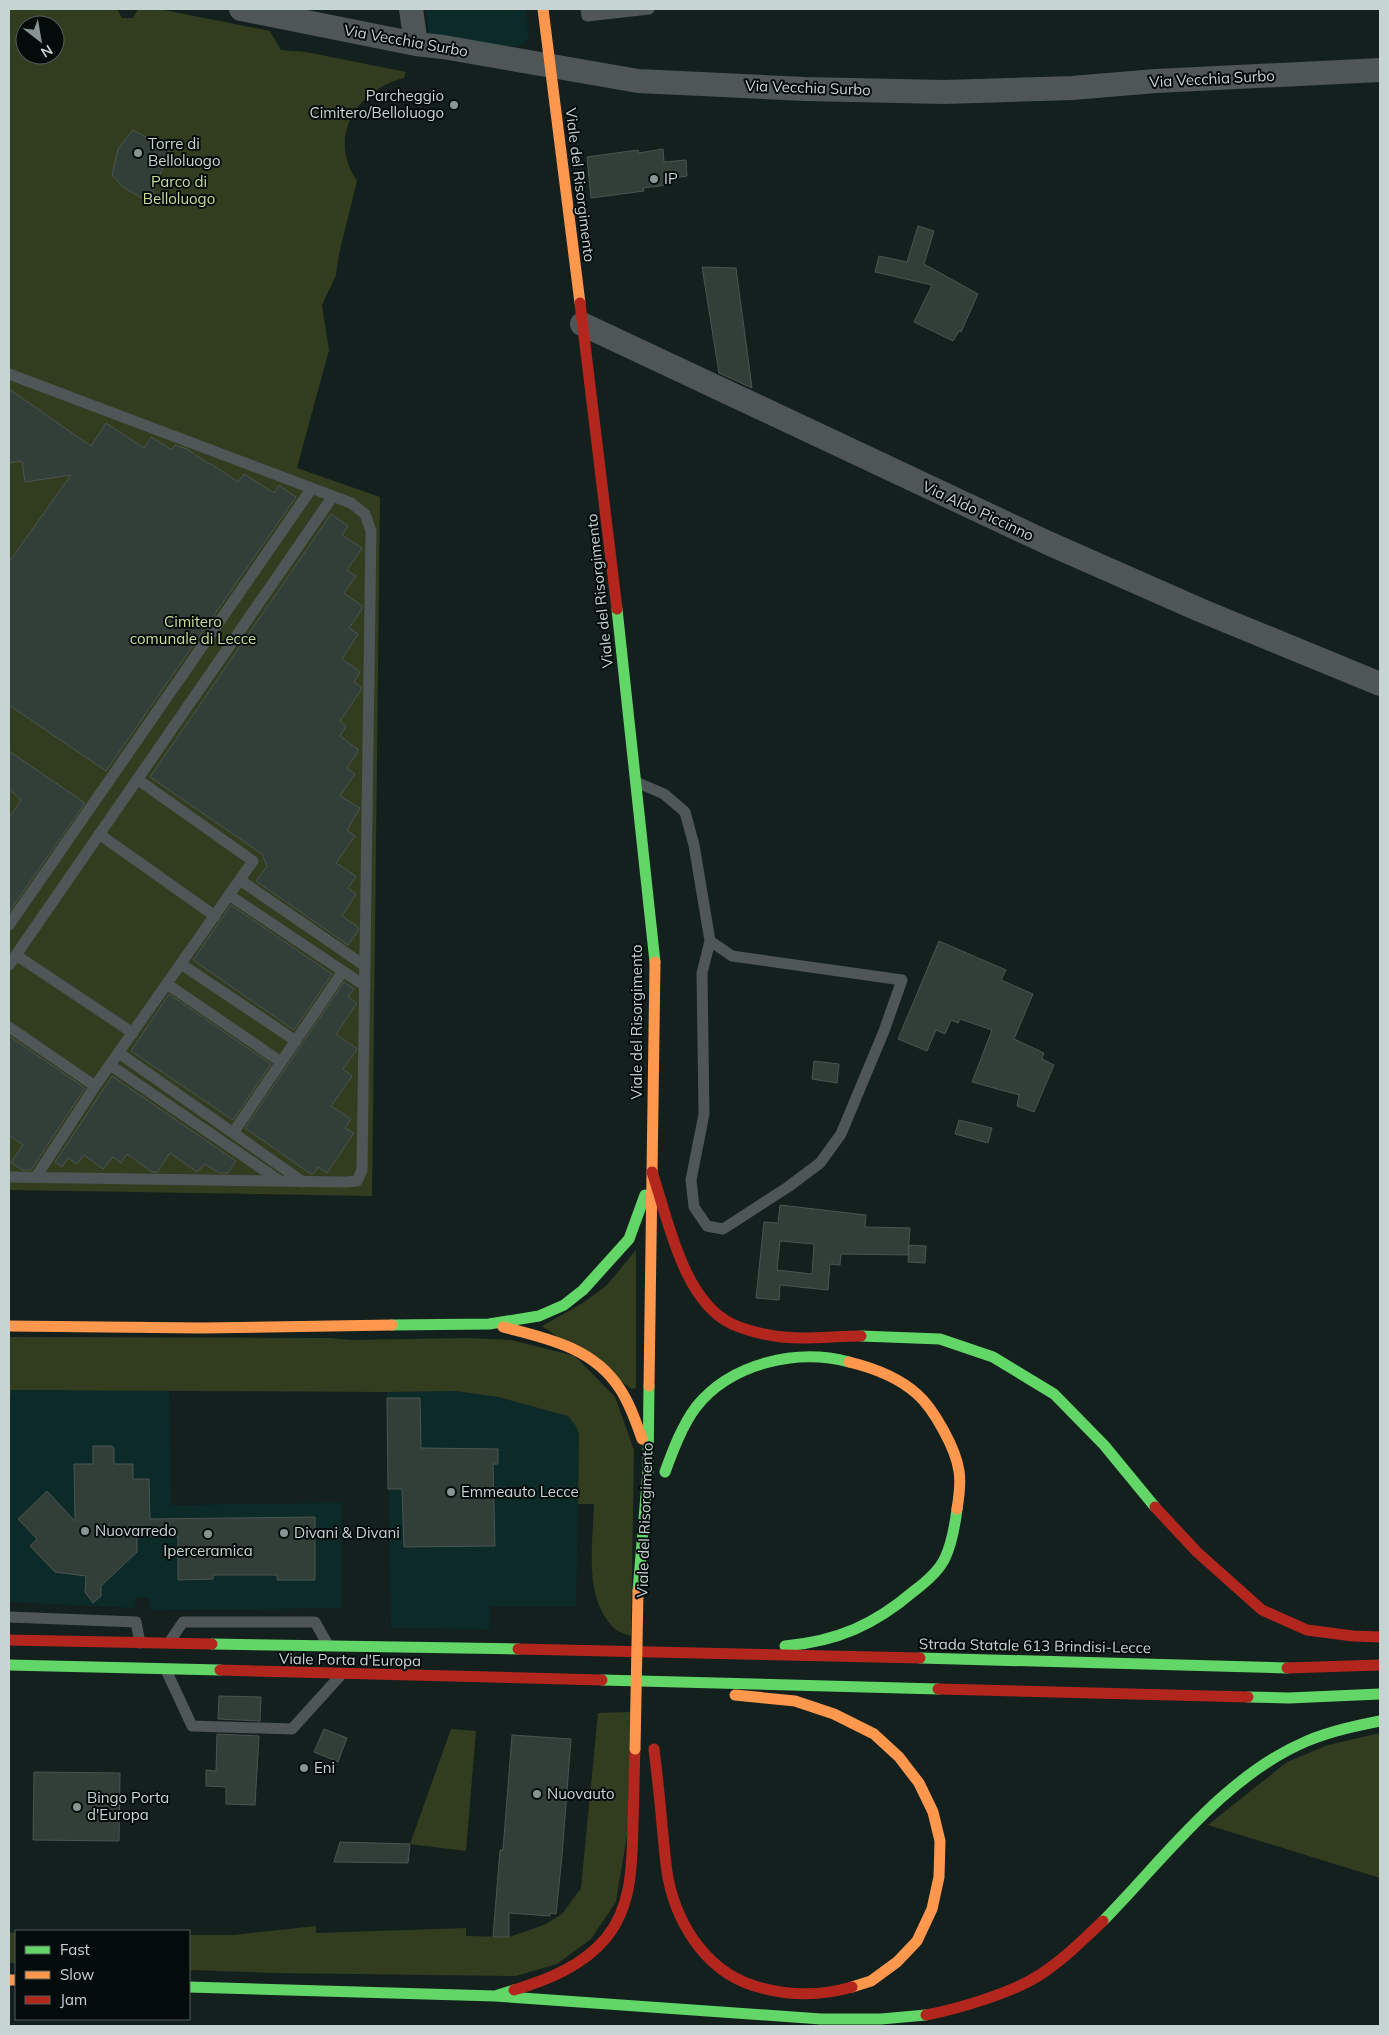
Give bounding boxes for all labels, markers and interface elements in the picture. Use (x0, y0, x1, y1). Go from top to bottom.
north arrow (15, 15, 65, 65)
street label: Via Vecchia Surbo (343, 20, 470, 61)
text: N (38, 41, 56, 62)
street label: Via Vecchia Surbo (1149, 66, 1275, 91)
street label: Via Vecchia Surbo (745, 76, 871, 99)
place label: Parcheggio Cimitero/Belloluogo (309, 86, 444, 122)
marker: Parcheggio Cimitero/Belloluogo (448, 99, 460, 111)
street label: Viale del Risorgimento (562, 107, 599, 263)
place label: Torre di Belloluogo (148, 134, 220, 170)
marker: Torre di Belloluogo (132, 147, 144, 159)
place label: IP (664, 169, 678, 188)
park label: Parco di Belloluogo (143, 172, 215, 208)
marker: IP (648, 173, 660, 185)
street label: Via Aldo Piccinno (919, 476, 1037, 545)
street label: Viale del Risorgimento (582, 513, 617, 669)
park label: Cimitero comunale di Lecce (130, 612, 256, 648)
street label: Viale del Risorgimento (627, 944, 646, 1100)
street label: Viale del Risorgimento (632, 1442, 657, 1598)
place label: Emmeauto Lecce (461, 1482, 579, 1501)
marker: Emmeauto Lecce (445, 1486, 457, 1498)
place label: Nuovarredo (95, 1521, 177, 1540)
place label: Divani & Divani (294, 1523, 400, 1542)
marker: Nuovarredo (79, 1525, 91, 1537)
marker: Divani & Divani (278, 1527, 290, 1539)
marker: Iperceramica (202, 1528, 214, 1540)
place label: Iperceramica (163, 1541, 253, 1560)
street label: Strada Statale 613 Brindisi-Lecce (919, 1634, 1151, 1657)
street label: Viale Porta d'Europa (279, 1649, 421, 1670)
place label: Eni (314, 1758, 335, 1777)
marker: Eni (298, 1762, 310, 1774)
place label: Nuovauto (547, 1784, 615, 1803)
place label: Bingo Porta d'Europa (87, 1788, 169, 1824)
marker: Nuovauto (531, 1788, 543, 1800)
marker: Bingo Porta d'Europa (71, 1801, 83, 1813)
legend (15, 1930, 190, 2020)
text: Fast (60, 1940, 90, 1959)
text: Slow (60, 1965, 94, 1984)
text: Jam (60, 1990, 87, 2009)

